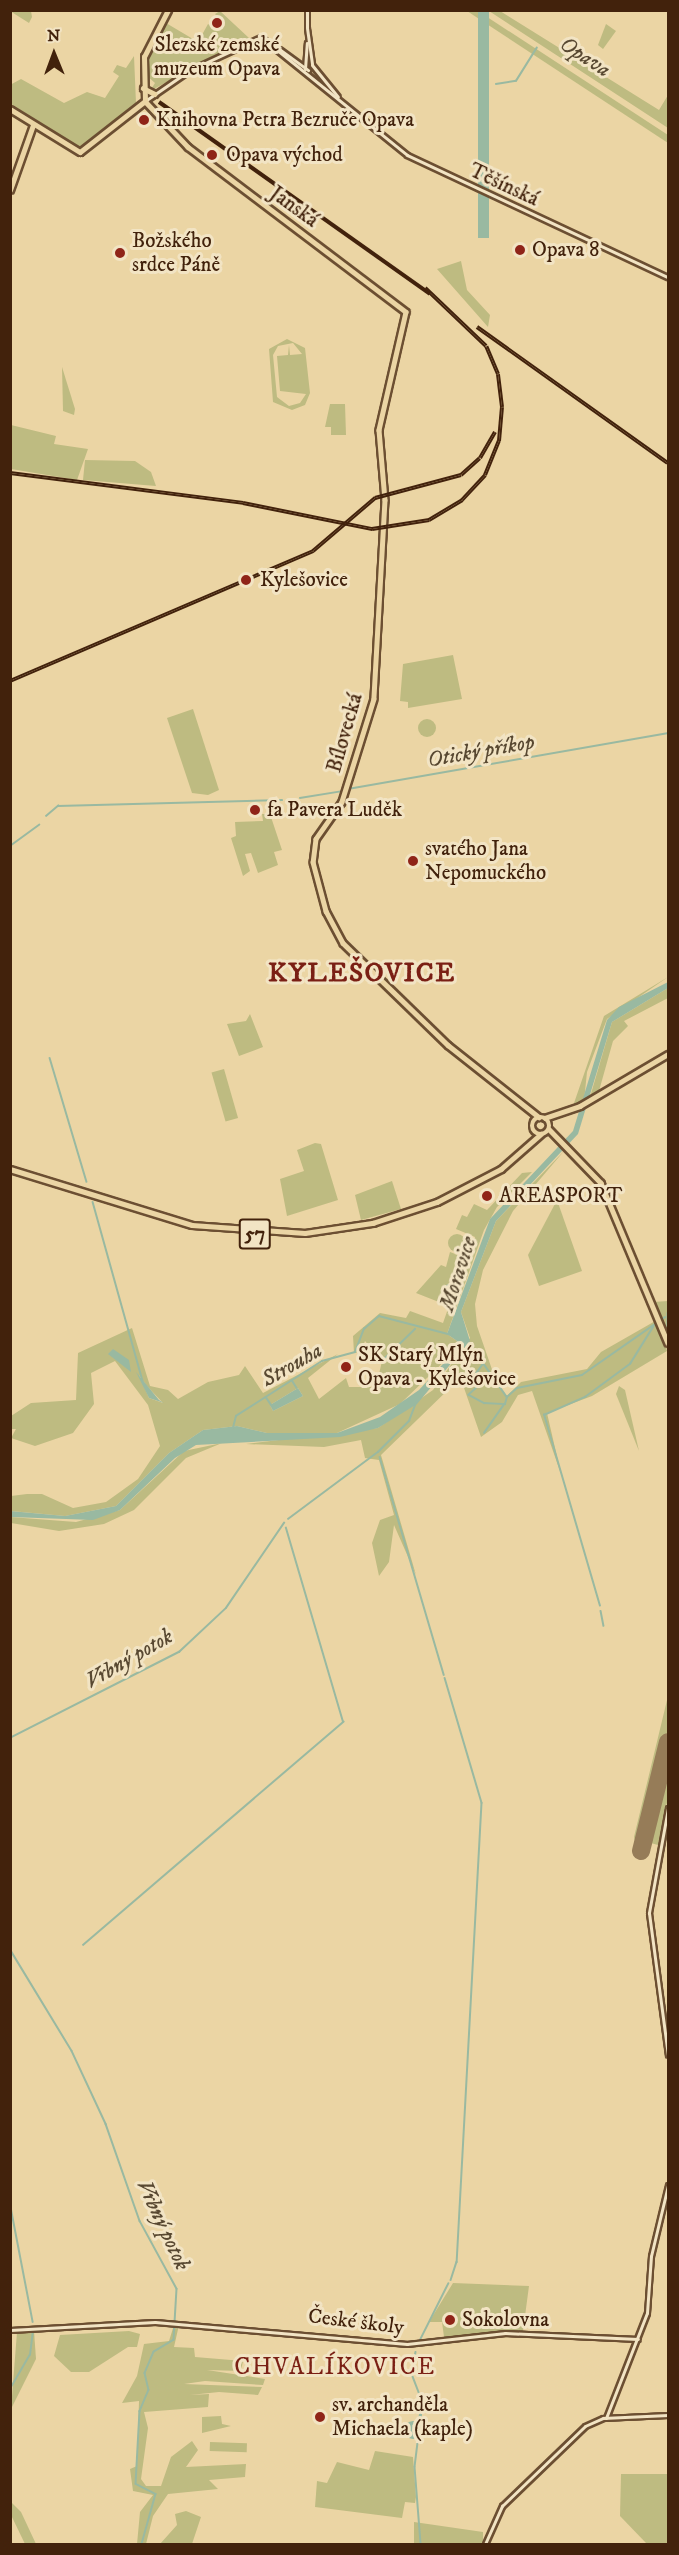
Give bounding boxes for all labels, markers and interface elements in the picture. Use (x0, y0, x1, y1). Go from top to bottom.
marker: Slezské zemské muzeum Opava (210, 16, 224, 30)
north arrow (24, 24, 84, 84)
text: N (47, 26, 60, 46)
water label: Opava (555, 31, 615, 83)
place label: Slezské zemské muzeum Opava (154, 32, 280, 82)
place label: Knihovna Petra Bezruče Opava (156, 107, 414, 133)
marker: Knihovna Petra Bezruče Opava (137, 113, 151, 127)
place label: Opava východ (226, 142, 343, 168)
marker: Opava východ (203, 146, 221, 164)
street label: Těšínská (465, 158, 543, 212)
street label: Janská (265, 181, 323, 233)
place label: Božského srdce Páně (132, 228, 220, 278)
place label: Opava 8 (532, 237, 599, 263)
marker: Opava 8 (513, 243, 527, 257)
marker: Božského srdce Páně (113, 246, 127, 260)
place label: Kylešovice (260, 567, 348, 593)
marker: Kylešovice (237, 571, 255, 589)
street label: Bílovecká (322, 690, 368, 776)
water label: Otický příkop (425, 729, 537, 773)
place label: fa Pavera Luděk (267, 797, 402, 823)
marker: fa Pavera Luděk (248, 803, 262, 817)
place label: svatého Jana Nepomuckého (425, 836, 546, 886)
marker: svatého Jana Nepomuckého (406, 854, 420, 868)
district label: KYLEŠOVICE (268, 958, 456, 990)
place label: AREASPORT (499, 1183, 622, 1209)
marker: AREASPORT (480, 1189, 494, 1203)
road number: 57 (238, 1217, 272, 1251)
water label: Moravice (434, 1233, 482, 1315)
water label: Strouha (257, 1337, 327, 1393)
place label: SK Starý Mlýn Opava - Kylešovice (358, 1342, 516, 1392)
marker: SK Starý Mlýn Opava - Kylešovice (339, 1360, 353, 1374)
water label: Vrbný potok (80, 1623, 178, 1695)
water label: Vrbný potok (131, 2175, 195, 2275)
street label: České školy (307, 2304, 405, 2340)
place label: Sokolovna (462, 2307, 549, 2333)
marker: Sokolovna (443, 2313, 457, 2327)
district label: CHVALÍKOVICE (234, 2354, 436, 2382)
place label: sv. archanděla Michaela (kaple) (332, 2392, 473, 2442)
marker: sv. archanděla Michaela (kaple) (313, 2410, 327, 2424)

